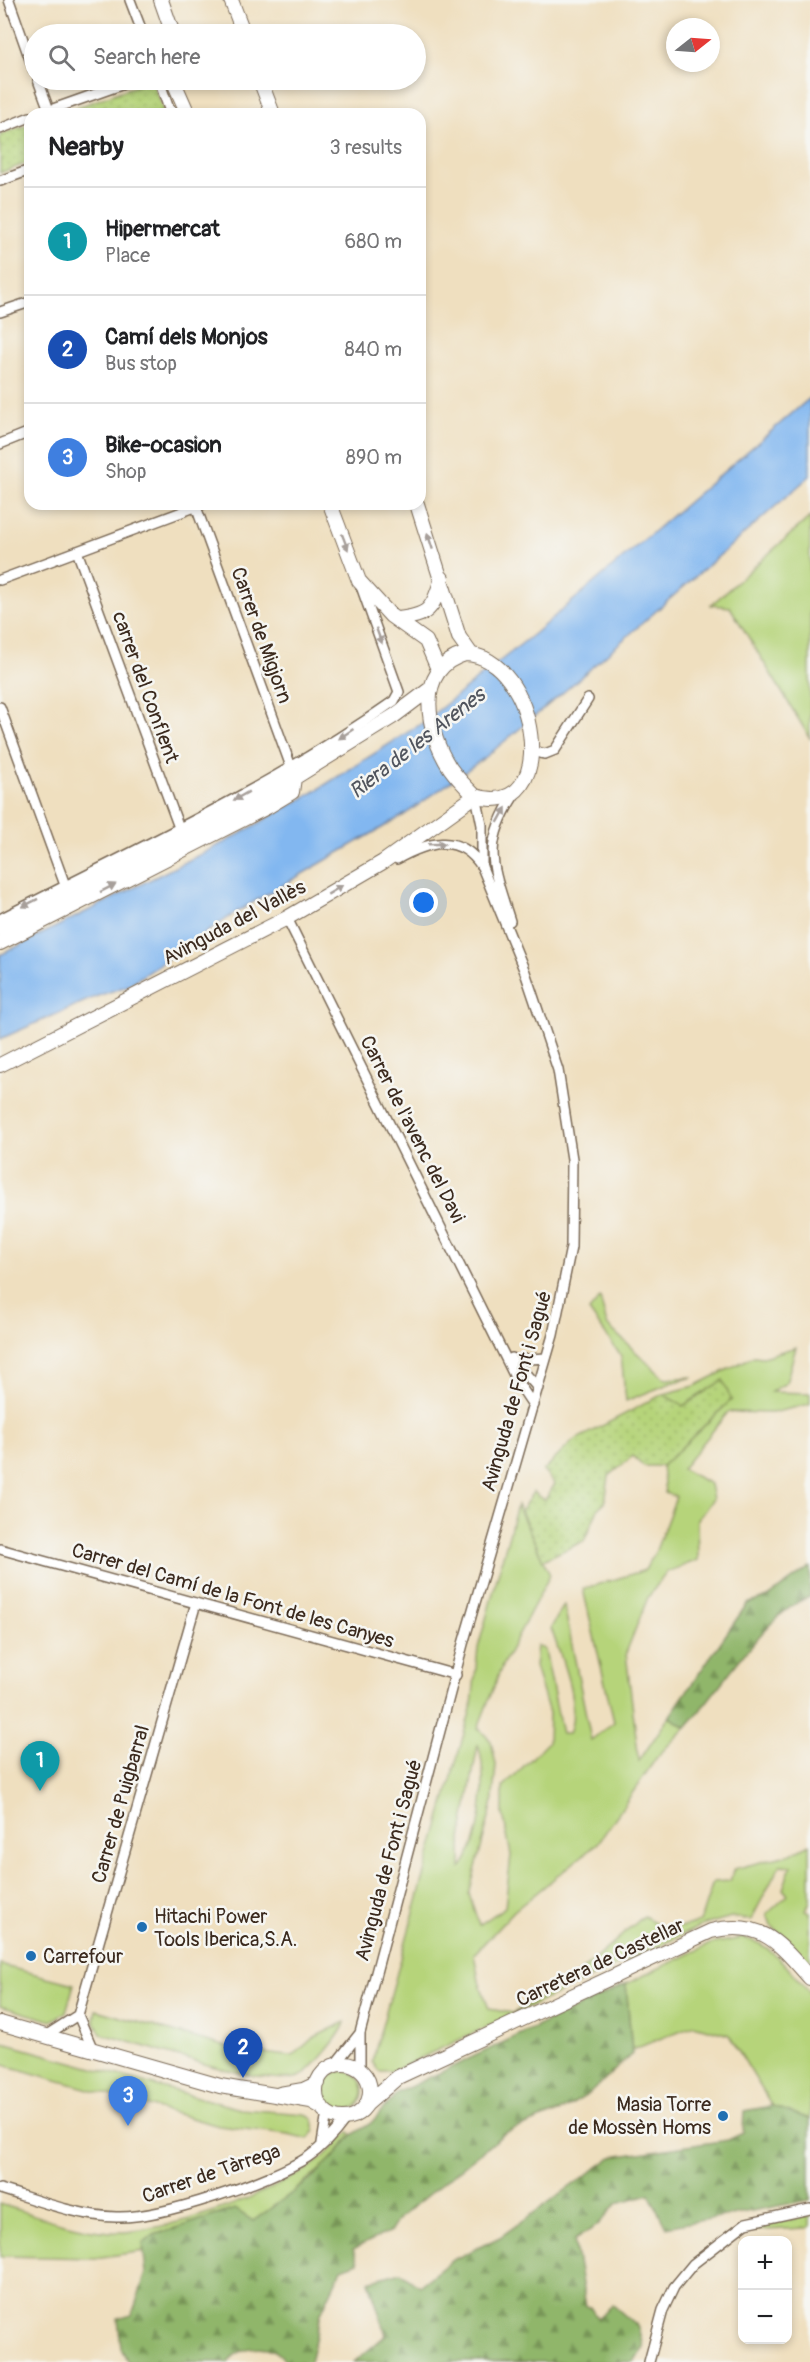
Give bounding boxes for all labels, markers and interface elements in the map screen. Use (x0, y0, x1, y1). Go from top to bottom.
north arrow (666, 18, 720, 72)
search box (24, 24, 426, 90)
icon: search (45, 41, 78, 74)
text: Search here (93, 43, 200, 71)
text: Nearby (48, 131, 124, 163)
text: 3 results (330, 135, 402, 160)
text: Hipermercat (105, 215, 220, 243)
text: 1 (64, 229, 71, 254)
text: 680 m (345, 229, 402, 254)
text: Place (105, 243, 150, 268)
text: Camí dels Monjos (105, 323, 268, 351)
text: 2 (62, 337, 73, 362)
text: 840 m (345, 337, 402, 362)
text: Bus stop (105, 351, 177, 376)
text: Bike-ocasion (105, 431, 222, 459)
text: 3 (62, 445, 73, 470)
text: 890 m (346, 445, 402, 470)
text: Shop (105, 459, 146, 484)
one-way arrow (425, 532, 434, 550)
one-way arrow (340, 534, 350, 552)
street label: Carrer de Migjorn (225, 564, 298, 707)
street label: carrer del Conflent (107, 608, 185, 767)
one-way arrow (375, 627, 385, 645)
water label: Riera de les Arenes (344, 680, 493, 805)
one-way arrow (338, 729, 355, 740)
one-way arrow (232, 791, 249, 801)
one-way arrow (497, 807, 507, 824)
one-way arrow (428, 839, 447, 849)
street label: Avinguda del Vallès (158, 874, 310, 971)
one-way arrow (100, 883, 117, 892)
one-way arrow (327, 885, 343, 896)
your location (409, 888, 438, 917)
one-way arrow (21, 899, 38, 908)
street label: Carrer de l'avenc del Davi (354, 1031, 471, 1227)
street label: Avinguda de Font i Sagué (476, 1288, 557, 1495)
street label: Carrer del Camí de la Font de les Canyes (69, 1537, 397, 1654)
street label: Carrer de Puigbarral (86, 1722, 155, 1886)
pin: 1 (20, 1742, 60, 1791)
street label: Avinguda de Font i Sagué (349, 1756, 427, 1964)
place label: Hitachi Power Tools Iberica,S.A. (154, 1904, 297, 1952)
street label: Carretera de Castellar (512, 1913, 688, 2012)
marker: Hitachi Power Tools Iberica,S.A. (135, 1920, 149, 1934)
place label: Carrefour (43, 1944, 123, 1969)
marker: Carrefour (24, 1949, 38, 1963)
pin: 2 (224, 2028, 262, 2078)
pin: 3 (108, 2076, 148, 2126)
place label: Masia Torre de Mossèn Homs (568, 2092, 711, 2140)
marker: Masia Torre de Mossèn Homs (716, 2109, 730, 2123)
street label: Carrer de Tàrrega (139, 2138, 284, 2209)
map controls (738, 2236, 792, 2344)
button: + (738, 2236, 792, 2290)
button: − (738, 2290, 792, 2344)

